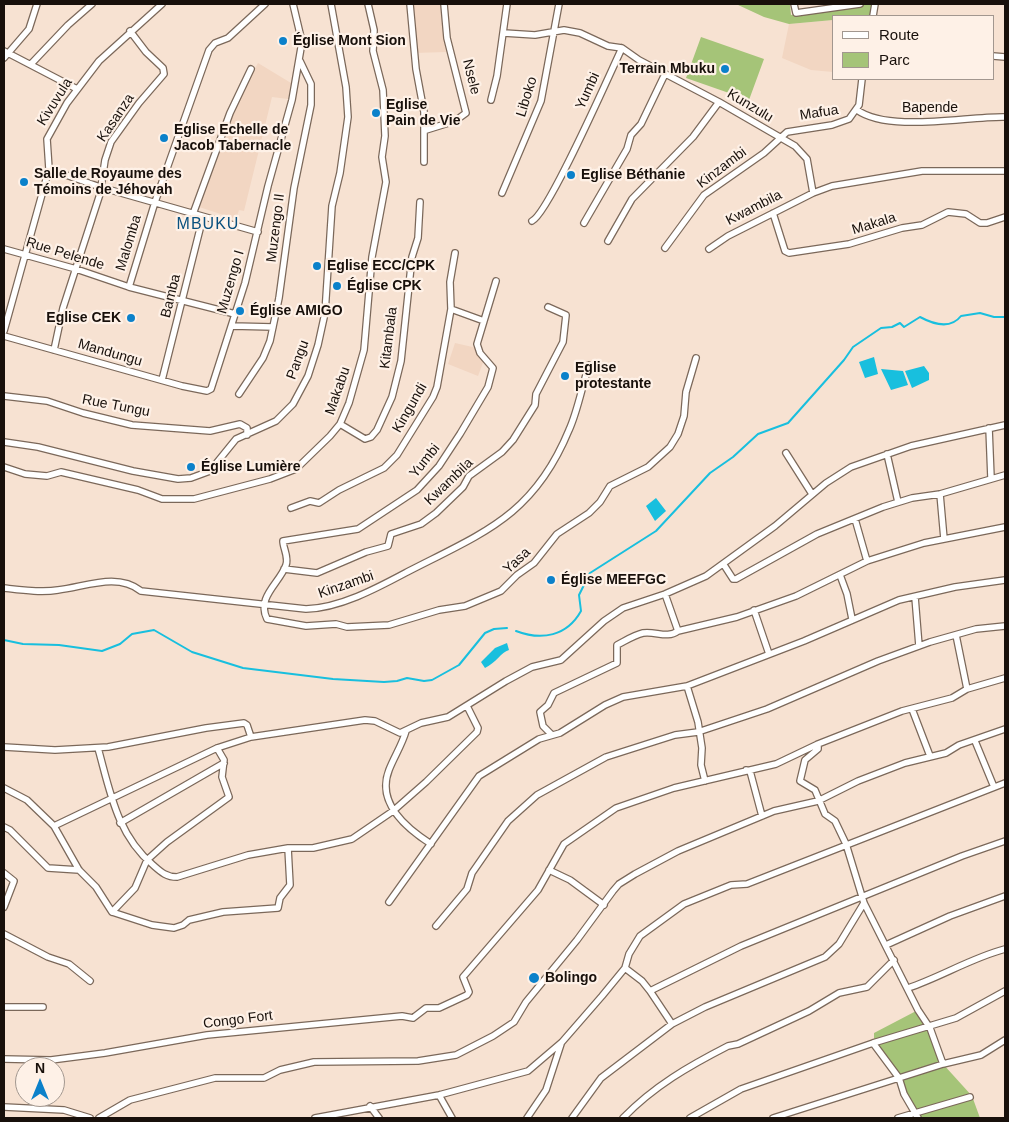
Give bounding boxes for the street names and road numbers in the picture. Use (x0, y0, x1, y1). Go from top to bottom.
street label: Nsele (459, 58, 483, 96)
street label: Yumbi (572, 70, 604, 112)
street label: Kivuvula (34, 75, 76, 129)
street label: Liboko (513, 75, 541, 119)
street label: Kunzulu (724, 86, 776, 126)
street label: Kasanza (94, 91, 138, 145)
street label: Bapende (902, 100, 958, 116)
street label: Mafua (798, 102, 840, 124)
street label: Kinzambi (694, 144, 750, 192)
street label: Kwambila (723, 187, 785, 229)
street label: Muzengo II (263, 193, 289, 263)
street label: Makala (850, 209, 898, 239)
street label: Malomba (113, 213, 145, 273)
street label: Rue Pelende (24, 234, 106, 274)
street label: Muzengo I (214, 248, 248, 316)
street label: Bamba (157, 272, 185, 320)
street label: Kitambala (377, 306, 401, 370)
street label: Mandungu (76, 336, 144, 370)
street label: Pangu (283, 338, 313, 382)
street label: Makabu (322, 365, 354, 417)
street label: Kingundi (389, 380, 431, 436)
street label: Rue Tungu (81, 391, 151, 421)
street label: Yumbi (406, 441, 444, 481)
street label: Kwambila (421, 455, 477, 509)
street label: Yasa (500, 544, 534, 578)
street label: Kinzambi (316, 568, 376, 602)
street label: Congo Fort (202, 1007, 274, 1033)

